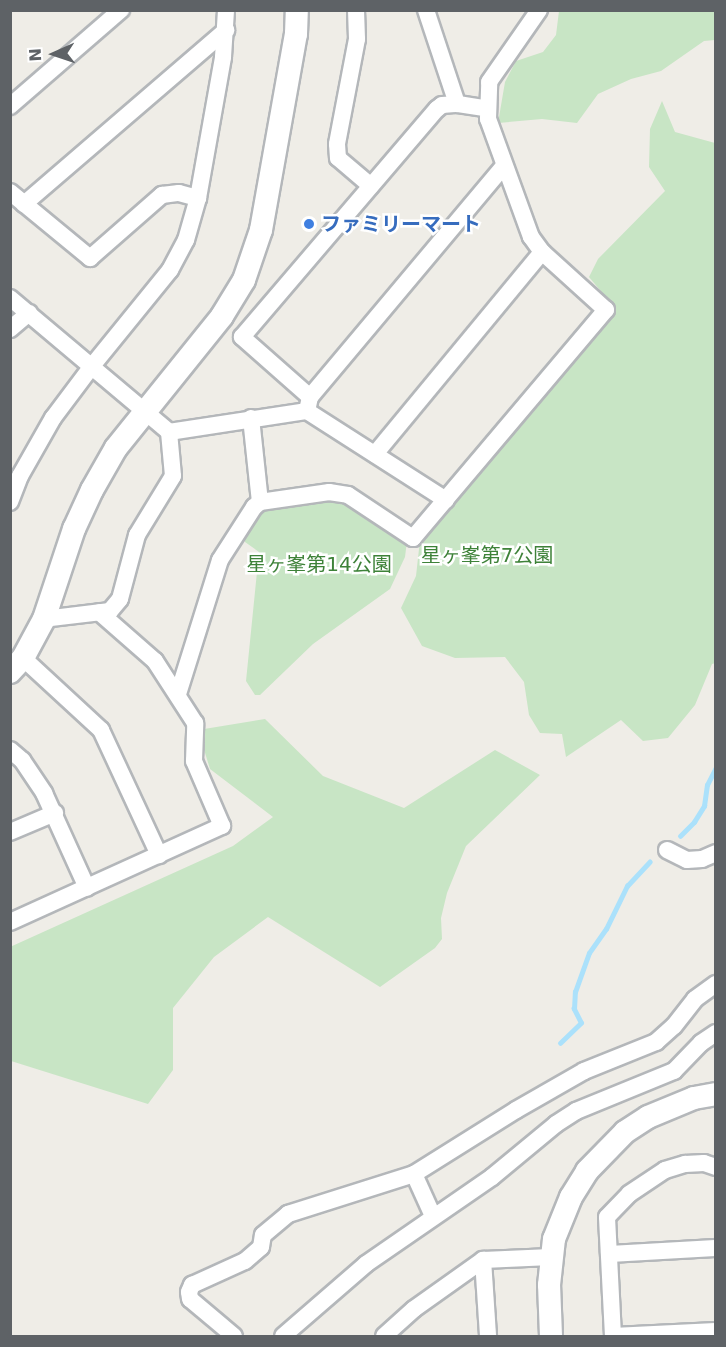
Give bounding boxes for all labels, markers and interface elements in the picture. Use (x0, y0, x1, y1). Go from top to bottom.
north arrow (24, 24, 84, 84)
text: N (26, 48, 45, 62)
place label: ファミリーマート (321, 212, 481, 236)
marker: ファミリーマート (302, 217, 316, 231)
park label: 星ヶ峯第7公園 (421, 543, 553, 567)
park label: 星ヶ峯第14公園 (246, 552, 392, 576)

